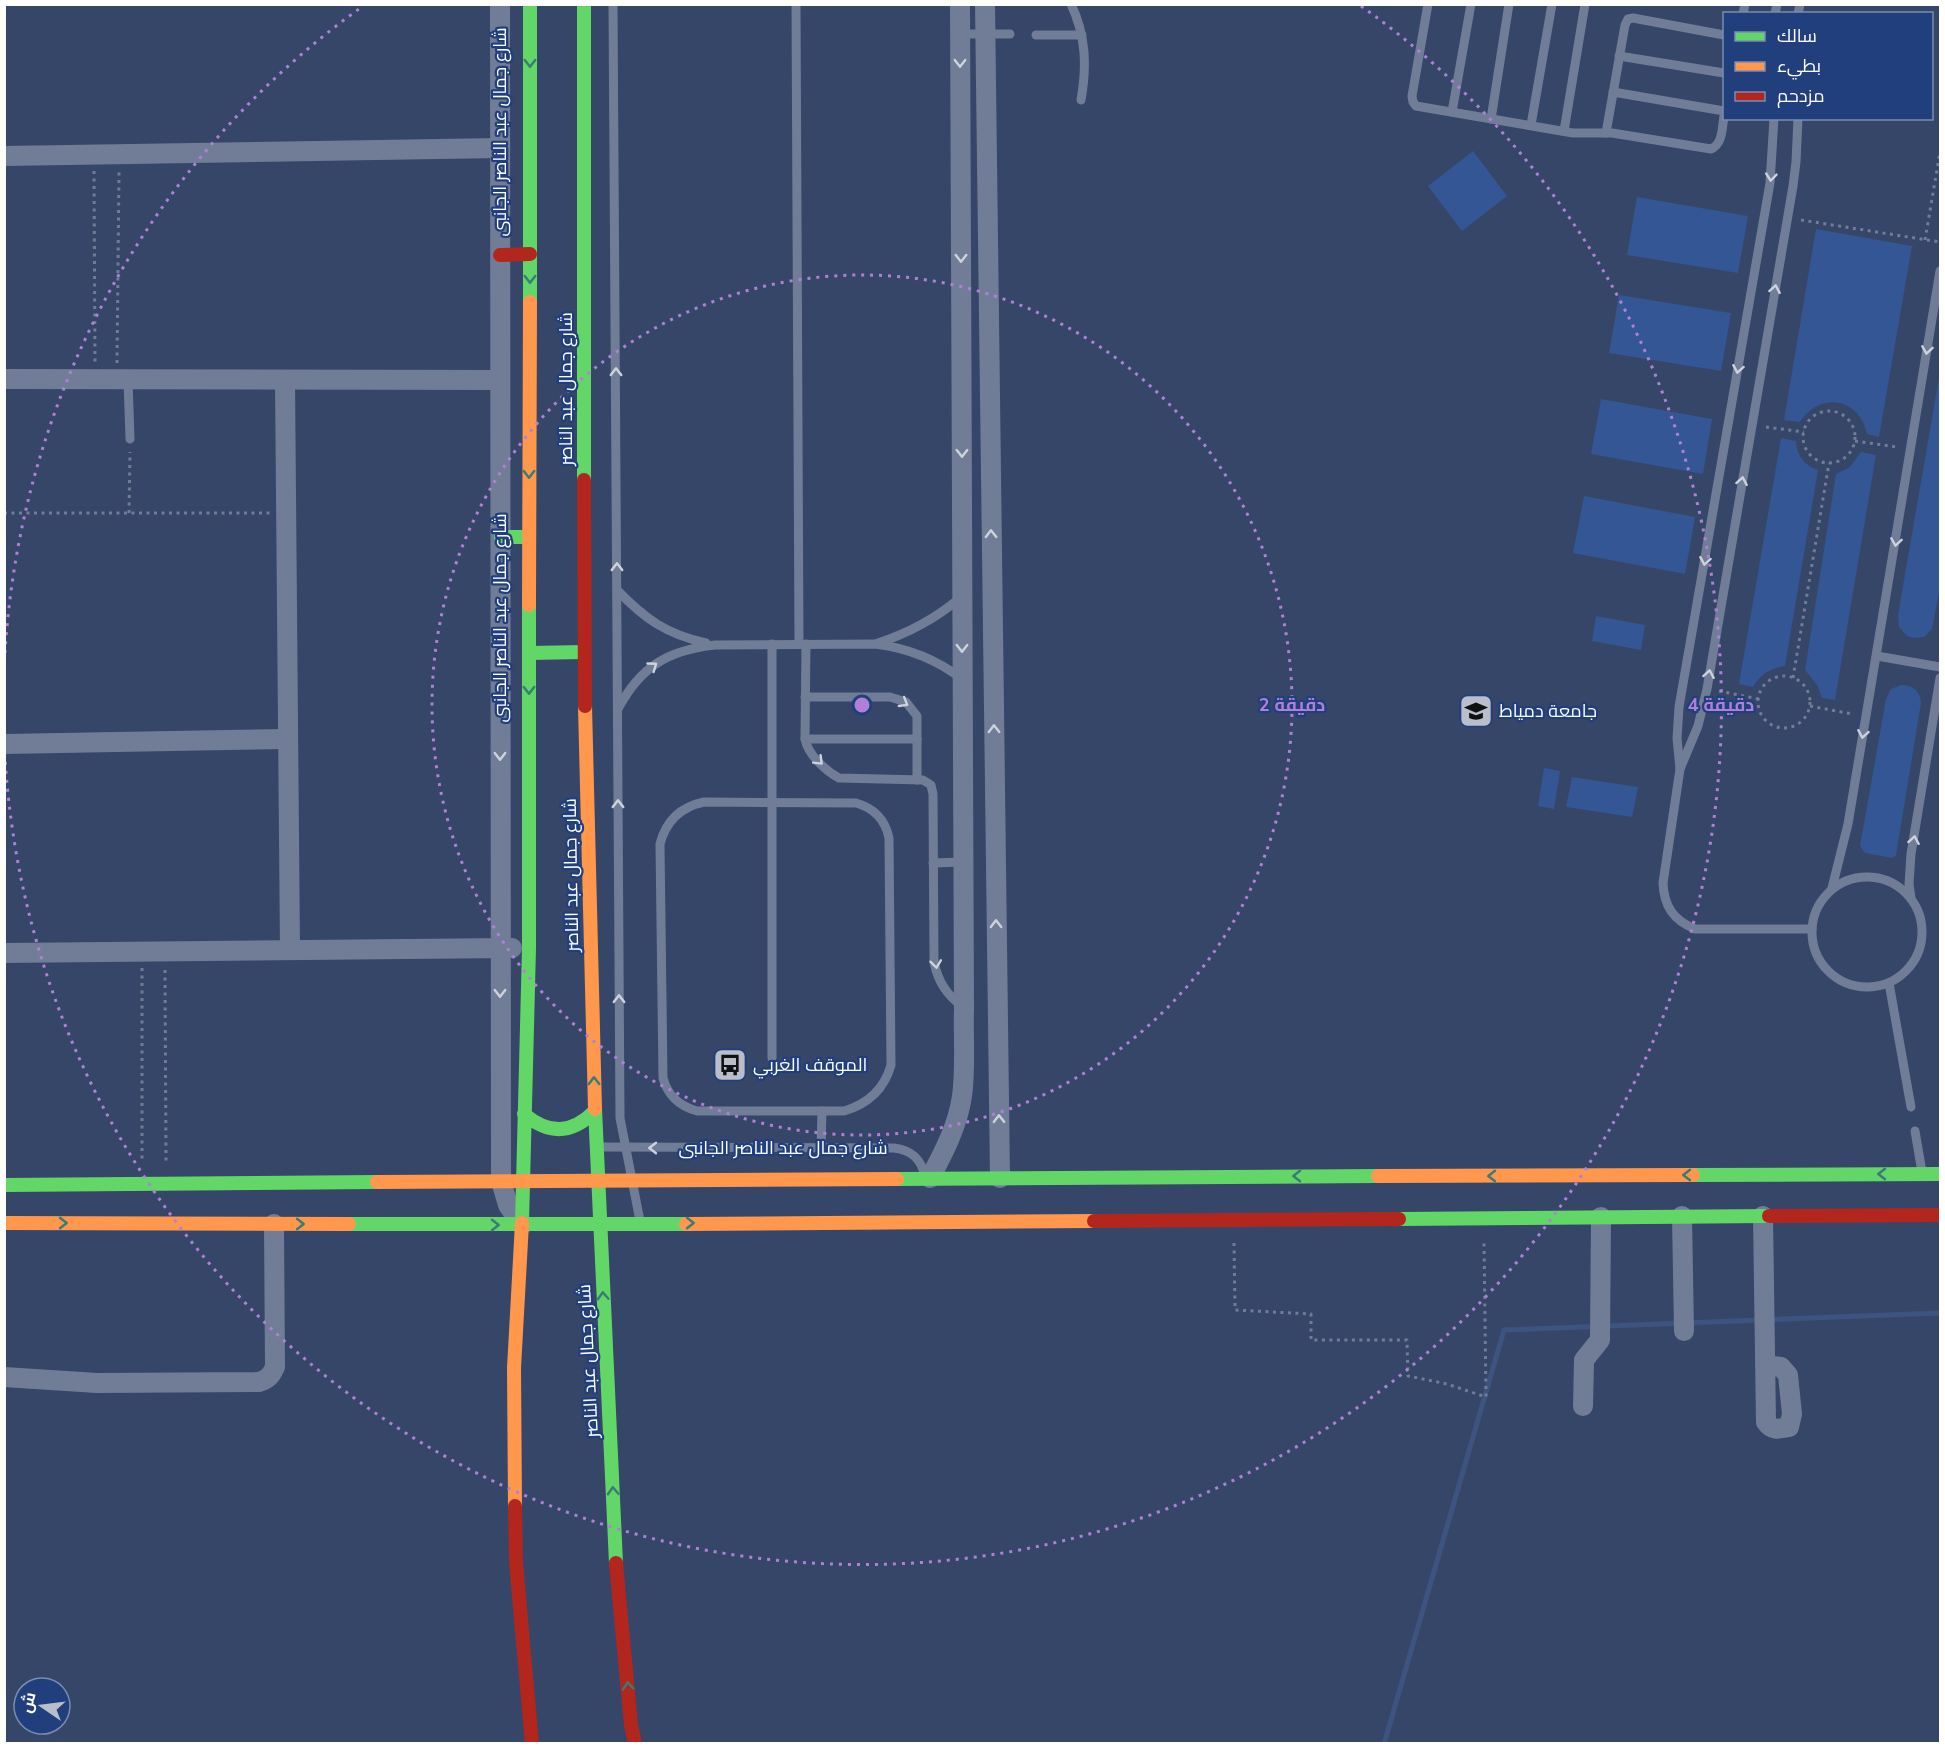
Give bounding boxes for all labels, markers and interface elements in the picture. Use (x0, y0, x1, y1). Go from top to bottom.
legend (1723, 12, 1933, 120)
text: سالك (1777, 24, 1817, 48)
street label: شارع جمال عبد الناصر الجانبى (488, 27, 512, 237)
text: بطيء (1777, 54, 1821, 80)
one-way arrow (524, 58, 536, 67)
one-way arrow (954, 58, 966, 67)
text: مزدحم (1777, 84, 1825, 108)
one-way arrow (1765, 172, 1778, 181)
one-way arrow (955, 253, 967, 262)
one-way arrow (524, 274, 536, 283)
one-way arrow (1769, 285, 1781, 294)
street label: شارع جمال عبد الناصر (554, 312, 578, 467)
one-way arrow (1922, 345, 1934, 354)
one-way arrow (1732, 364, 1745, 374)
one-way arrow (610, 367, 622, 376)
one-way arrow (956, 448, 968, 457)
one-way arrow (523, 469, 535, 478)
one-way arrow (1735, 477, 1748, 487)
street label: شارع جمال عبد الناصر الجانبى (488, 513, 512, 723)
one-way arrow (985, 530, 997, 539)
one-way arrow (1890, 538, 1902, 547)
one-way arrow (1699, 556, 1712, 566)
one-way arrow (611, 562, 623, 571)
one-way arrow (956, 643, 968, 652)
one-way arrow (647, 662, 658, 673)
one-way arrow (1703, 669, 1715, 678)
one-way arrow (523, 685, 535, 694)
text: 2 دقيقة (1259, 693, 1325, 717)
school or university icon: جامعة دمياط (1458, 693, 1494, 729)
text: 4 دقيقة (1688, 693, 1754, 717)
centre of rings (852, 695, 872, 715)
one-way arrow (898, 696, 908, 708)
place label: جامعة دمياط (1499, 699, 1597, 723)
one-way arrow (988, 725, 1000, 734)
one-way arrow (1857, 729, 1870, 739)
one-way arrow (494, 751, 506, 760)
one-way arrow (811, 753, 822, 764)
street label: شارع جمال عبد الناصر (558, 798, 584, 953)
one-way arrow (612, 799, 624, 808)
one-way arrow (1907, 835, 1920, 845)
one-way arrow (990, 920, 1003, 929)
one-way arrow (929, 959, 941, 969)
one-way arrow (494, 988, 506, 997)
one-way arrow (613, 994, 626, 1003)
bus stop icon: الموقف الغربي (712, 1047, 748, 1083)
place label: الموقف الغربي (753, 1053, 867, 1079)
one-way arrow (588, 1076, 600, 1085)
one-way arrow (993, 1115, 1005, 1124)
street label: شارع جمال عبد الناصر الجانبى (678, 1136, 888, 1160)
one-way arrow (648, 1142, 657, 1154)
one-way arrow (1878, 1168, 1887, 1180)
one-way arrow (1683, 1169, 1692, 1181)
one-way arrow (1293, 1170, 1302, 1183)
one-way arrow (1488, 1170, 1497, 1182)
one-way arrow (58, 1217, 67, 1229)
one-way arrow (685, 1217, 694, 1229)
one-way arrow (295, 1218, 304, 1230)
one-way arrow (490, 1219, 499, 1231)
street label: شارع جمال عبد الناصر (572, 1284, 604, 1439)
one-way arrow (596, 1292, 609, 1301)
one-way arrow (606, 1487, 619, 1496)
north arrow (12, 1676, 72, 1736)
one-way arrow (621, 1681, 634, 1690)
text: ش (15, 1690, 42, 1715)

